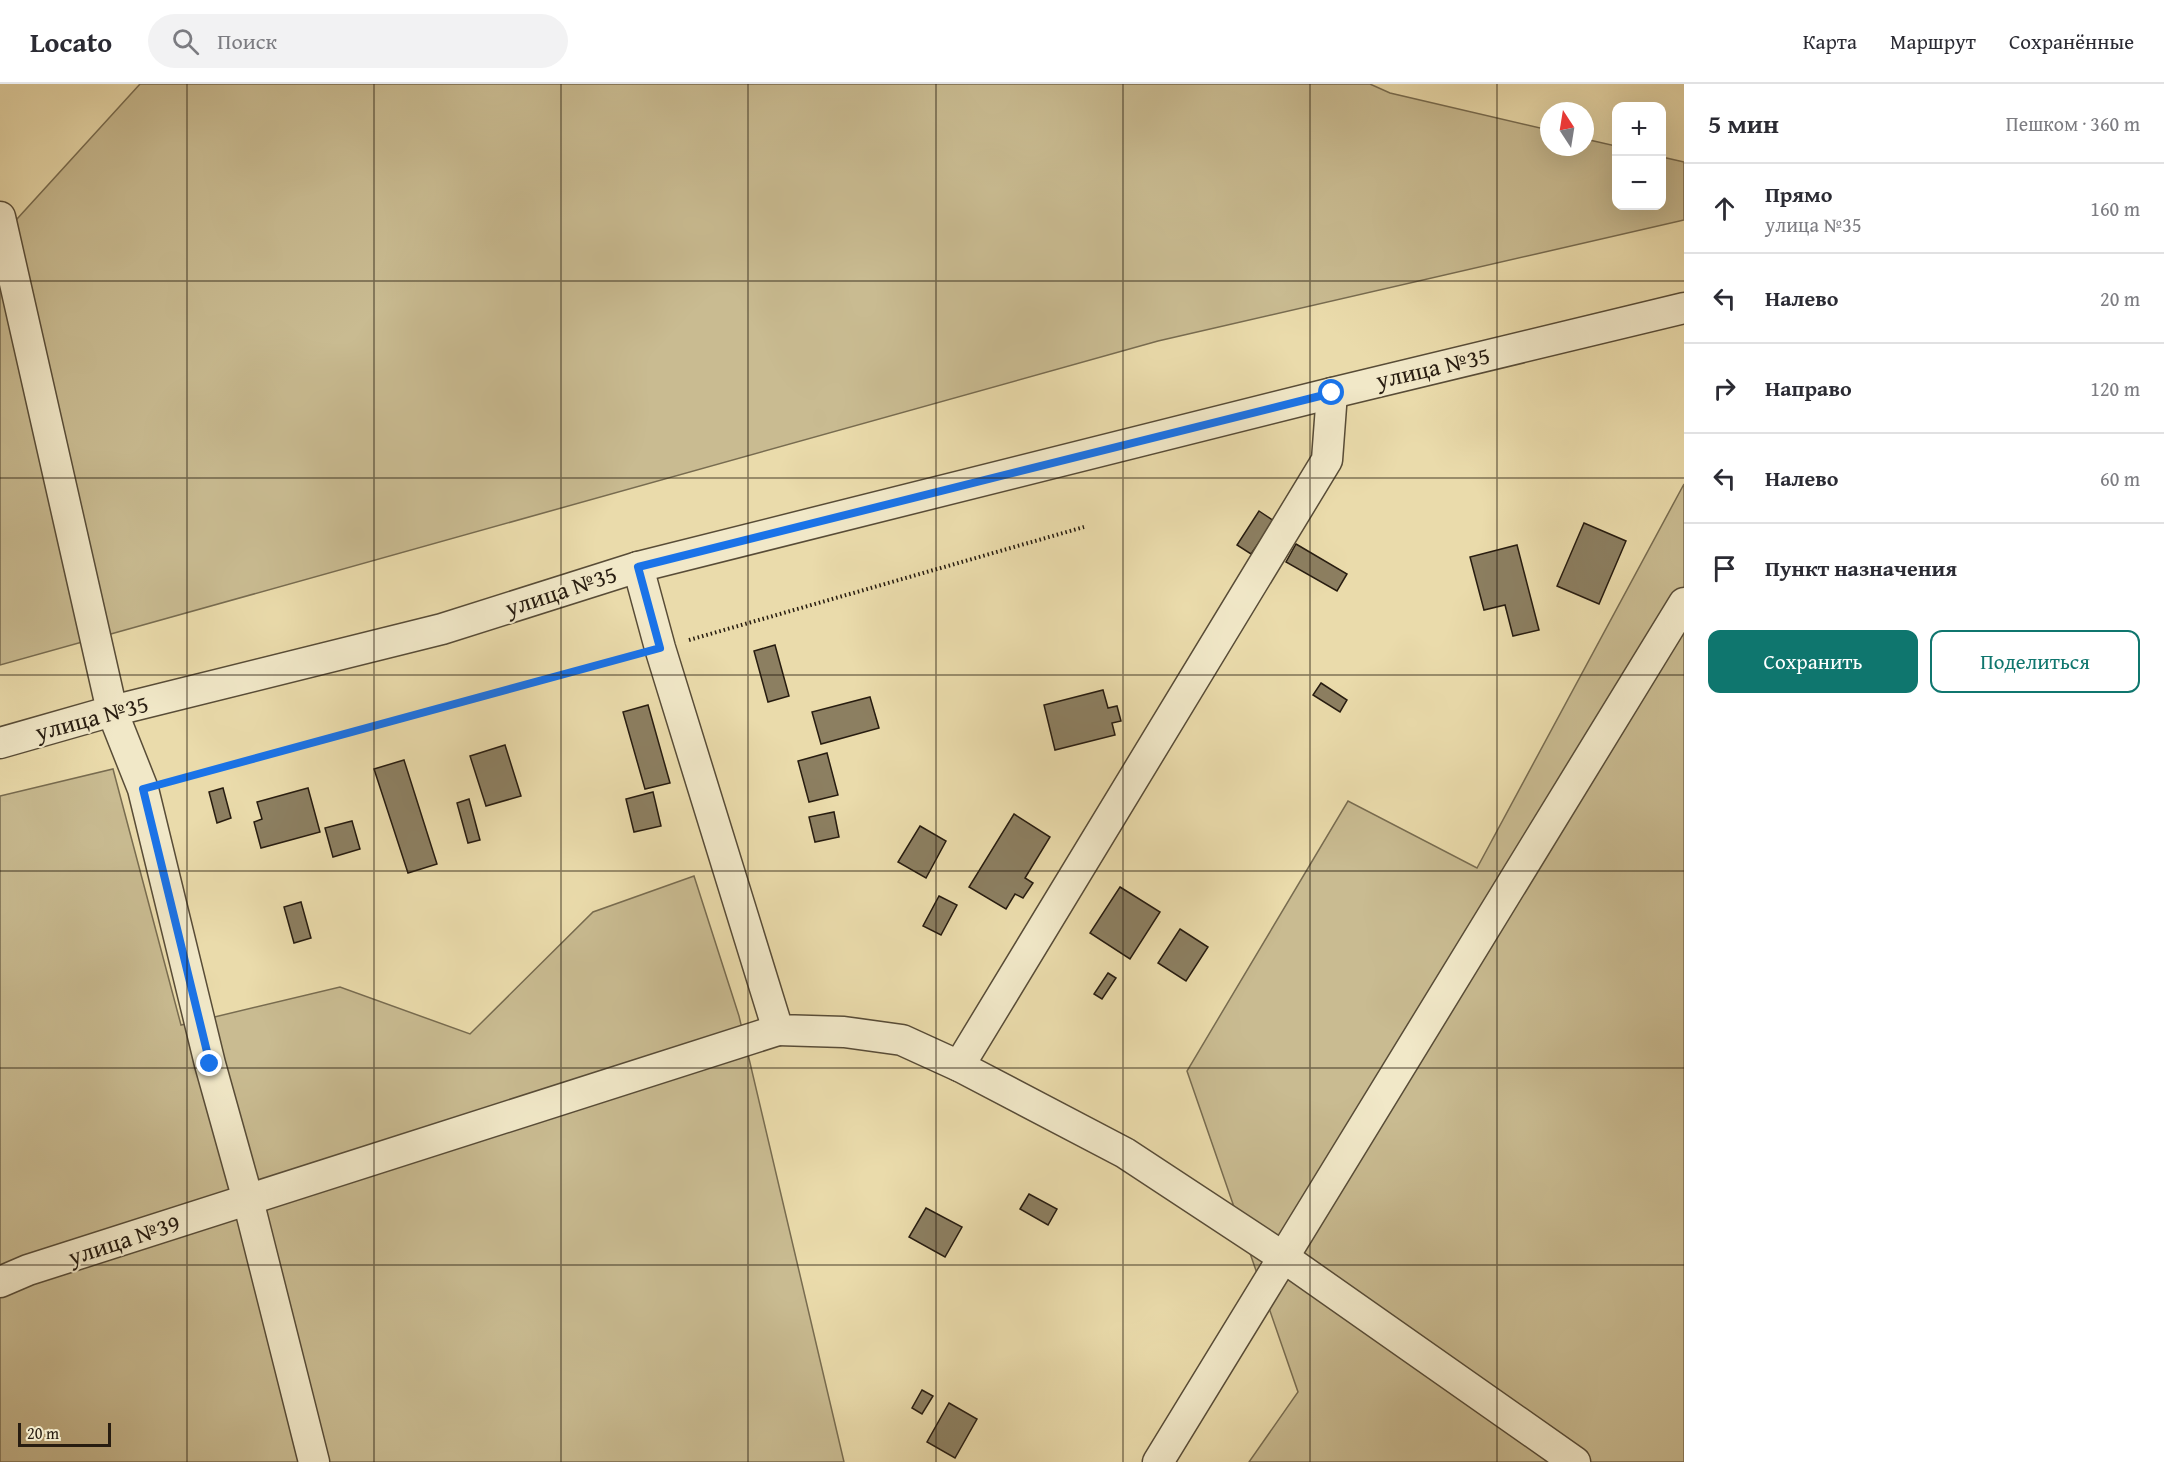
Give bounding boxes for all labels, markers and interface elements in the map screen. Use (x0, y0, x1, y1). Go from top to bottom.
search box (148, 14, 568, 68)
text: Locato (30, 21, 112, 62)
icon: search (169, 25, 202, 58)
text: Поиск (217, 25, 277, 57)
text: Карта (1803, 26, 1857, 57)
text: Маршрут (1890, 26, 1976, 57)
text: Сохранённые (2009, 26, 2134, 57)
north arrow (1540, 102, 1594, 156)
map controls (1612, 102, 1666, 210)
button: + (1612, 102, 1666, 156)
text: 5 мин (1708, 104, 1779, 143)
text: Пешком · 360 m (2006, 109, 2140, 138)
button: − (1612, 156, 1666, 210)
text: Прямо (1765, 178, 1832, 210)
icon: ahead (1708, 192, 1741, 225)
text: 160 m (2090, 194, 2140, 223)
text: улица №35 (1765, 210, 1862, 239)
icon: left (1708, 282, 1741, 315)
text: Налево (1765, 282, 1838, 314)
text: 20 m (2100, 284, 2140, 313)
street label: улица №35 (1372, 337, 1493, 398)
icon: right (1708, 372, 1741, 405)
text: Направо (1765, 372, 1852, 404)
text: 120 m (2090, 374, 2140, 403)
route start (1318, 379, 1344, 405)
icon: left (1708, 462, 1741, 495)
text: Налево (1765, 462, 1838, 494)
text: 60 m (2100, 464, 2140, 493)
icon: arrive (1708, 552, 1741, 585)
text: Пункт назначения (1765, 552, 1957, 584)
street label: улица №35 (499, 556, 621, 625)
button: Сохранить (1708, 630, 1918, 693)
button: Поделиться (1930, 630, 2140, 693)
street label: улица №35 (30, 686, 152, 750)
route end (196, 1050, 222, 1076)
street label: улица №39 (62, 1205, 184, 1274)
scale bar (18, 1420, 111, 1448)
text: 20 m (27, 1421, 59, 1445)

